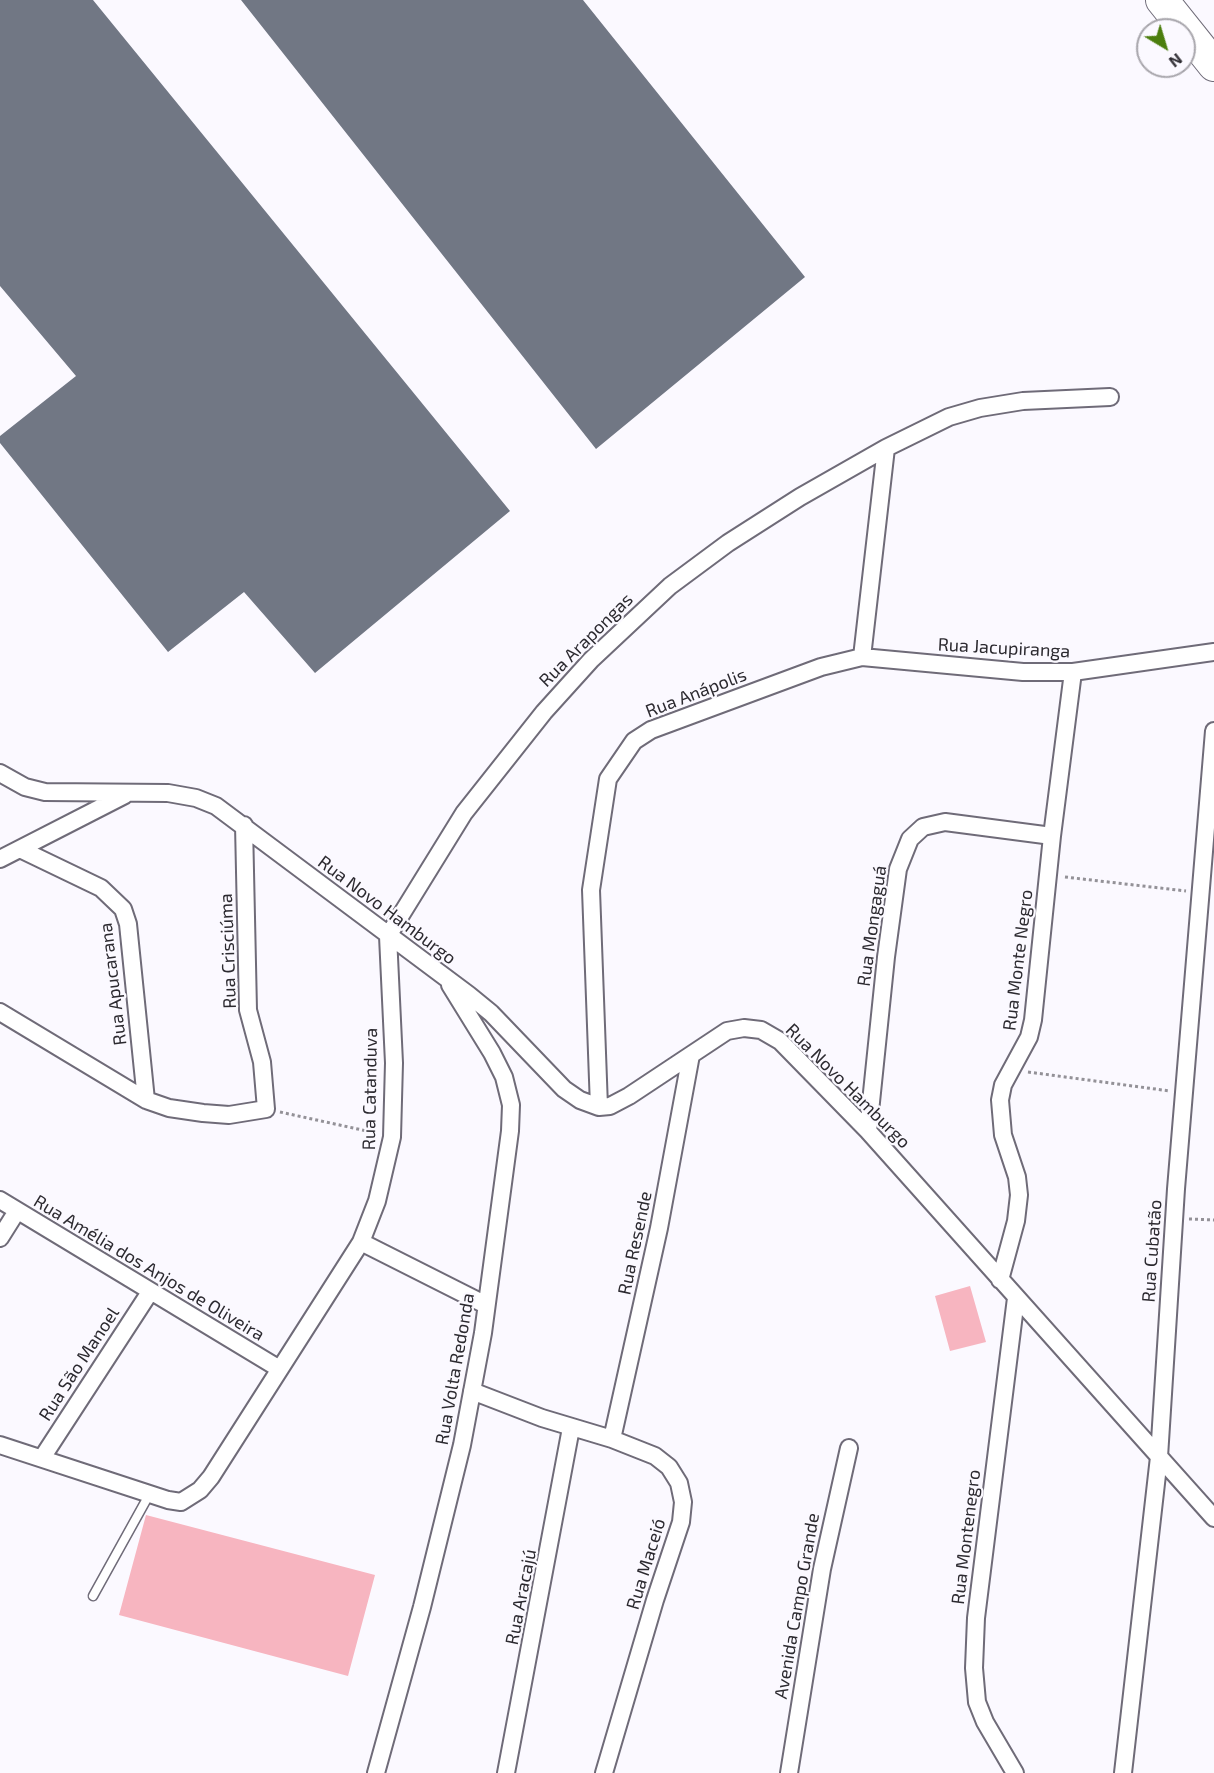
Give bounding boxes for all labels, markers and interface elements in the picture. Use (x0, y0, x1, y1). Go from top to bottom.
north arrow (1136, 18, 1196, 78)
text: N (1166, 50, 1187, 72)
street label: Rua Arapongas (535, 589, 637, 691)
street label: Rua Jacupiranga (937, 634, 1071, 662)
street label: Rua Anápolis (642, 664, 750, 722)
street label: Rua Novo Hamburgo (314, 851, 460, 969)
street label: Rua Mongaguá (853, 864, 891, 988)
street label: Rua Monte Negro (999, 888, 1037, 1032)
street label: Rua Crisciúma (215, 893, 241, 1009)
street label: Rua Apucarana (95, 921, 131, 1047)
street label: Rua Novo Hamburgo (781, 1019, 915, 1153)
street label: Rua Catanduva (358, 1028, 382, 1150)
street label: Rua Resende (613, 1189, 657, 1297)
street label: Rua Amélia dos Anjos de Oliveira (30, 1190, 268, 1346)
street label: Rua Cubatão (1138, 1199, 1166, 1303)
street label: Rua Volta Redonda (431, 1291, 479, 1447)
street label: Rua São Manoel (34, 1303, 124, 1425)
street label: Rua Montenegro (947, 1468, 985, 1606)
street label: Avenida Campo Grande (770, 1511, 824, 1701)
street label: Rua Maceió (622, 1516, 670, 1612)
street label: Rua Aracajú (501, 1547, 541, 1647)

